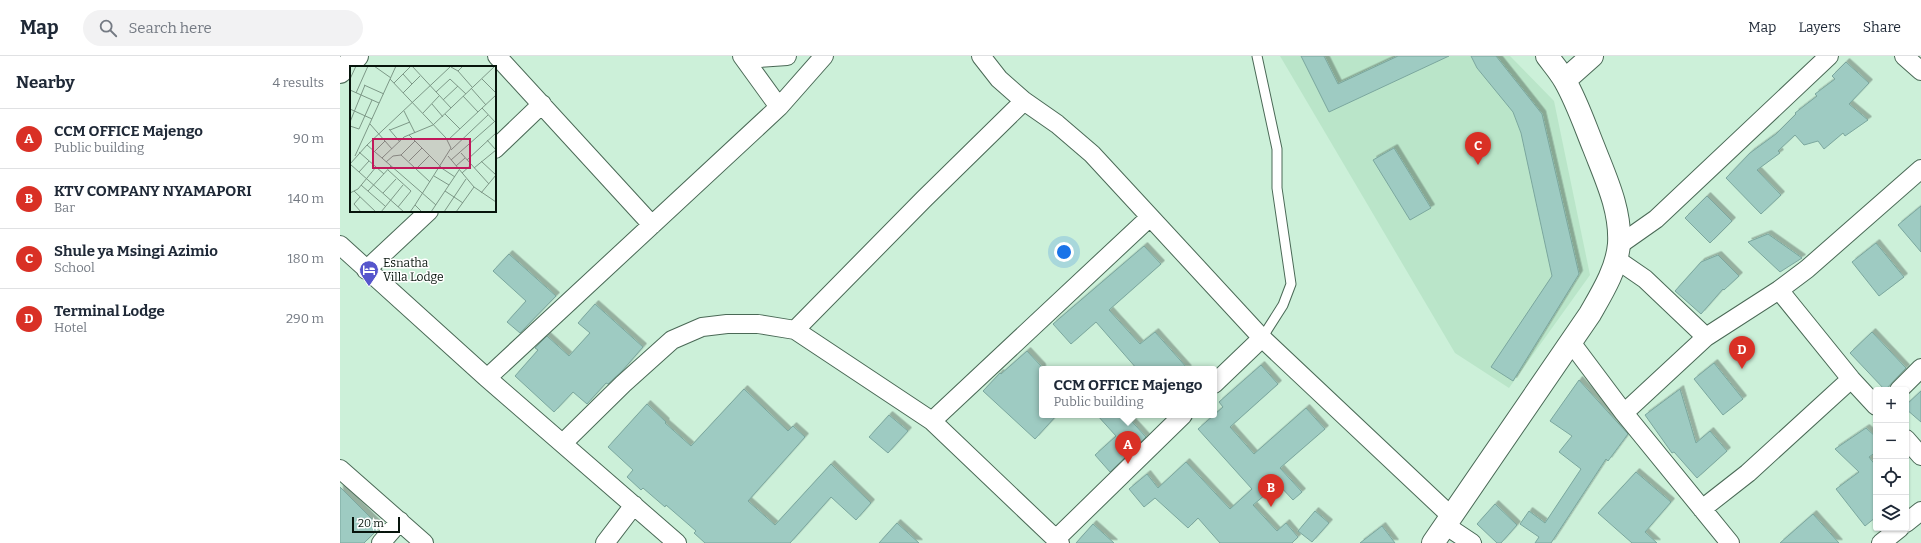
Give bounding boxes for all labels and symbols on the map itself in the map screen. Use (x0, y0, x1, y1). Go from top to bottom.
inset map (350, 66, 496, 212)
pin: C (1465, 132, 1491, 165)
your location (1054, 242, 1074, 262)
place label: Esnatha Villa Lodge (383, 256, 444, 284)
hotel icon: Esnatha Villa Lodge (358, 259, 380, 287)
pin: D (1729, 336, 1755, 369)
pin: A (1115, 431, 1141, 464)
pin: B (1258, 474, 1284, 507)
scale bar (352, 515, 400, 534)

